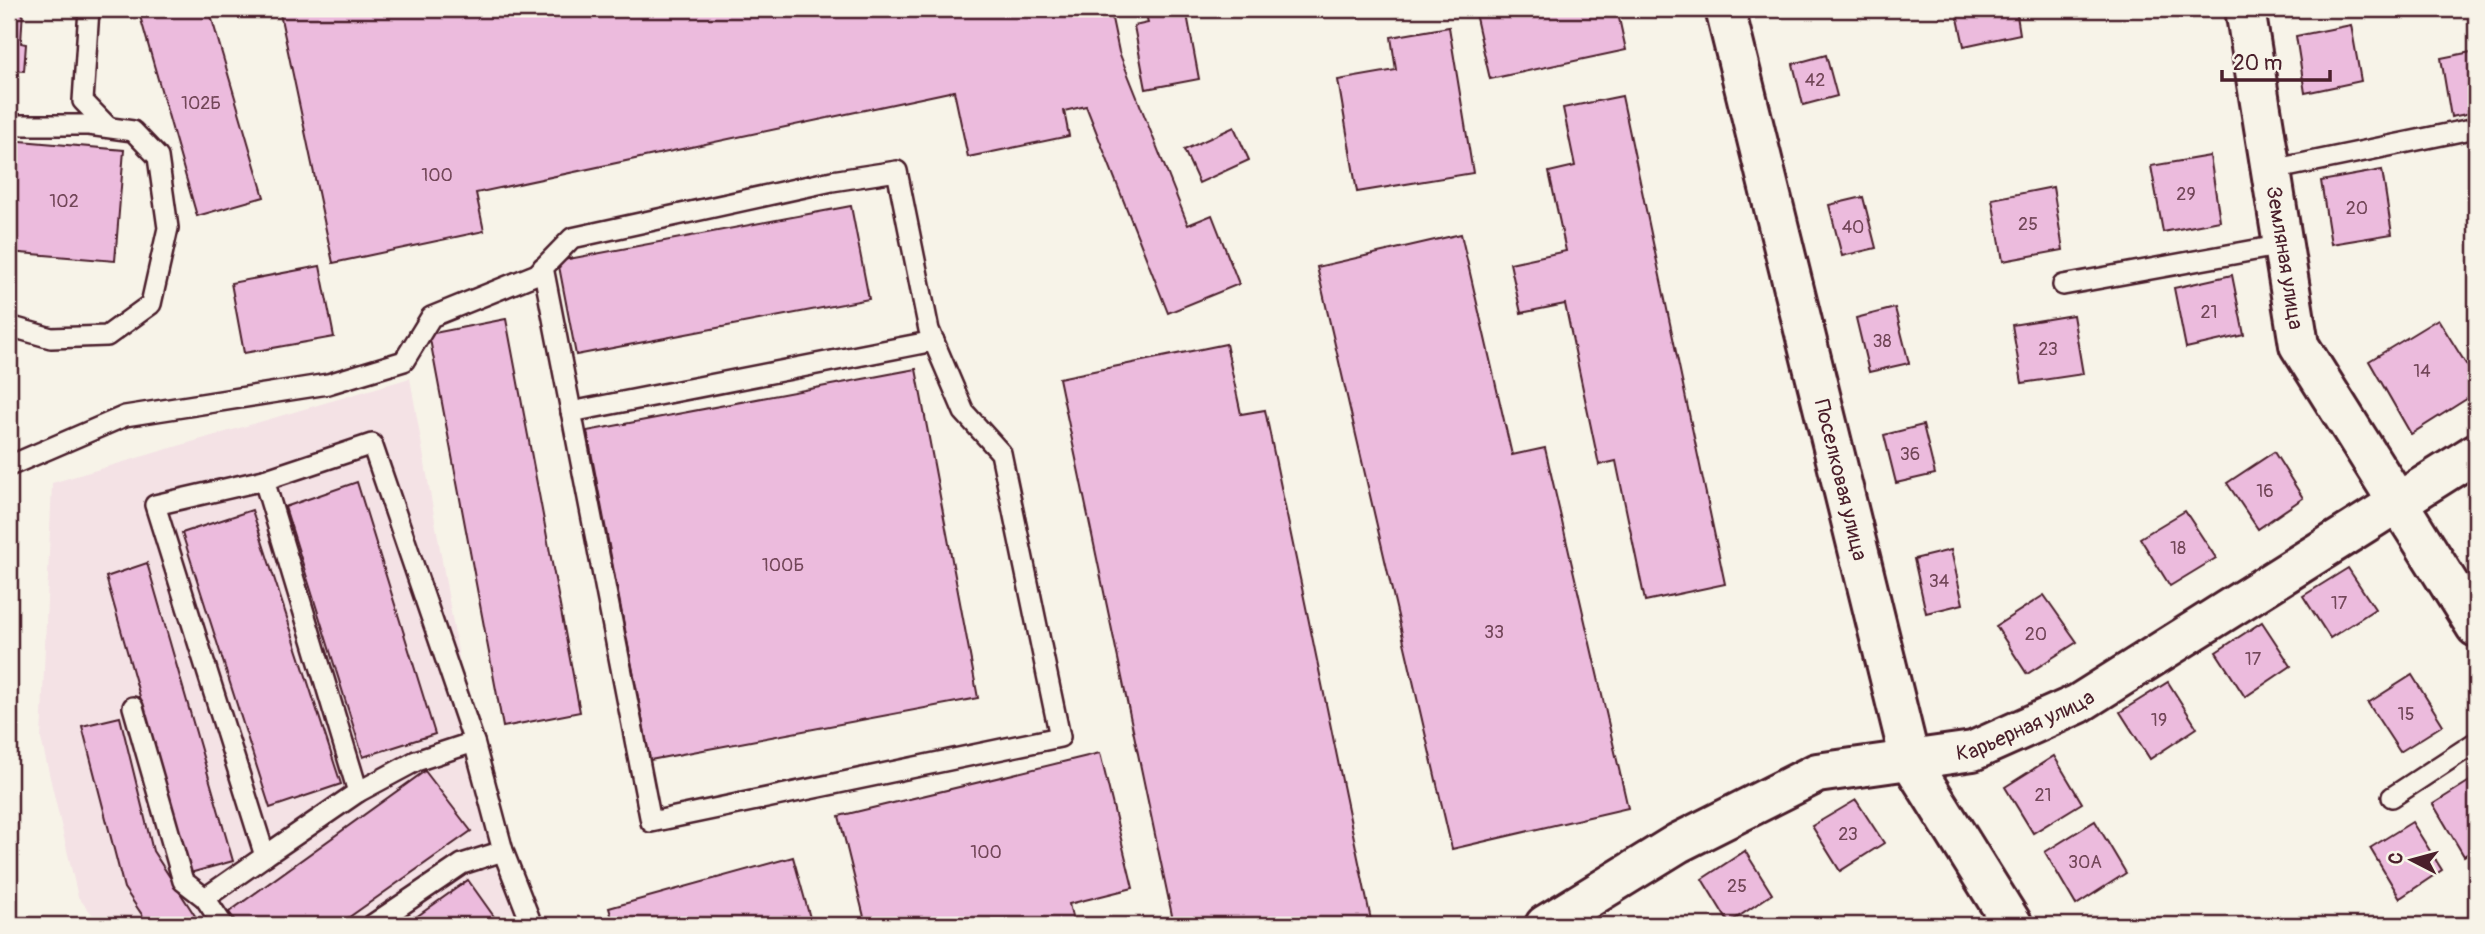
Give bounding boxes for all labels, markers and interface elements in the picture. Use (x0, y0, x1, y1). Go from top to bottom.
scale bar (2222, 38, 2331, 82)
text: 20 m (2233, 50, 2282, 77)
house number: 42 (1805, 69, 1825, 92)
house number: 102Б (181, 92, 221, 115)
house number: 100 (421, 164, 453, 187)
house number: 29 (2176, 183, 2196, 206)
street label: Земляная улица (2260, 184, 2310, 331)
house number: 102 (49, 190, 79, 213)
house number: 20 (2346, 197, 2368, 220)
house number: 25 (2018, 213, 2038, 236)
house number: 40 (1842, 216, 1864, 239)
house number: 21 (2200, 301, 2218, 324)
house number: 38 (1872, 330, 1892, 353)
house number: 23 (2038, 338, 2058, 361)
house number: 14 (2413, 360, 2431, 383)
street label: Поселковая улица (1808, 397, 1874, 563)
house number: 36 (1900, 443, 1920, 466)
house number: 16 (2256, 480, 2274, 503)
house number: 18 (2170, 537, 2186, 560)
house number: 100Б (762, 554, 804, 577)
house number: 34 (1929, 570, 1950, 593)
house number: 17 (2331, 592, 2348, 615)
house number: 33 (1484, 621, 1504, 644)
house number: 20 (2025, 623, 2047, 646)
house number: 17 (2245, 648, 2262, 671)
street label: Карьерная улица (1954, 684, 2099, 767)
house number: 15 (2398, 703, 2414, 726)
house number: 19 (2151, 709, 2167, 732)
house number: 21 (2034, 784, 2052, 807)
house number: 23 (1838, 823, 1858, 846)
north arrow (2376, 825, 2446, 895)
house number: 100 (970, 841, 1002, 864)
house number: 30А (2068, 851, 2102, 874)
text: С (2384, 851, 2409, 865)
house number: 25 (1727, 875, 1747, 898)

